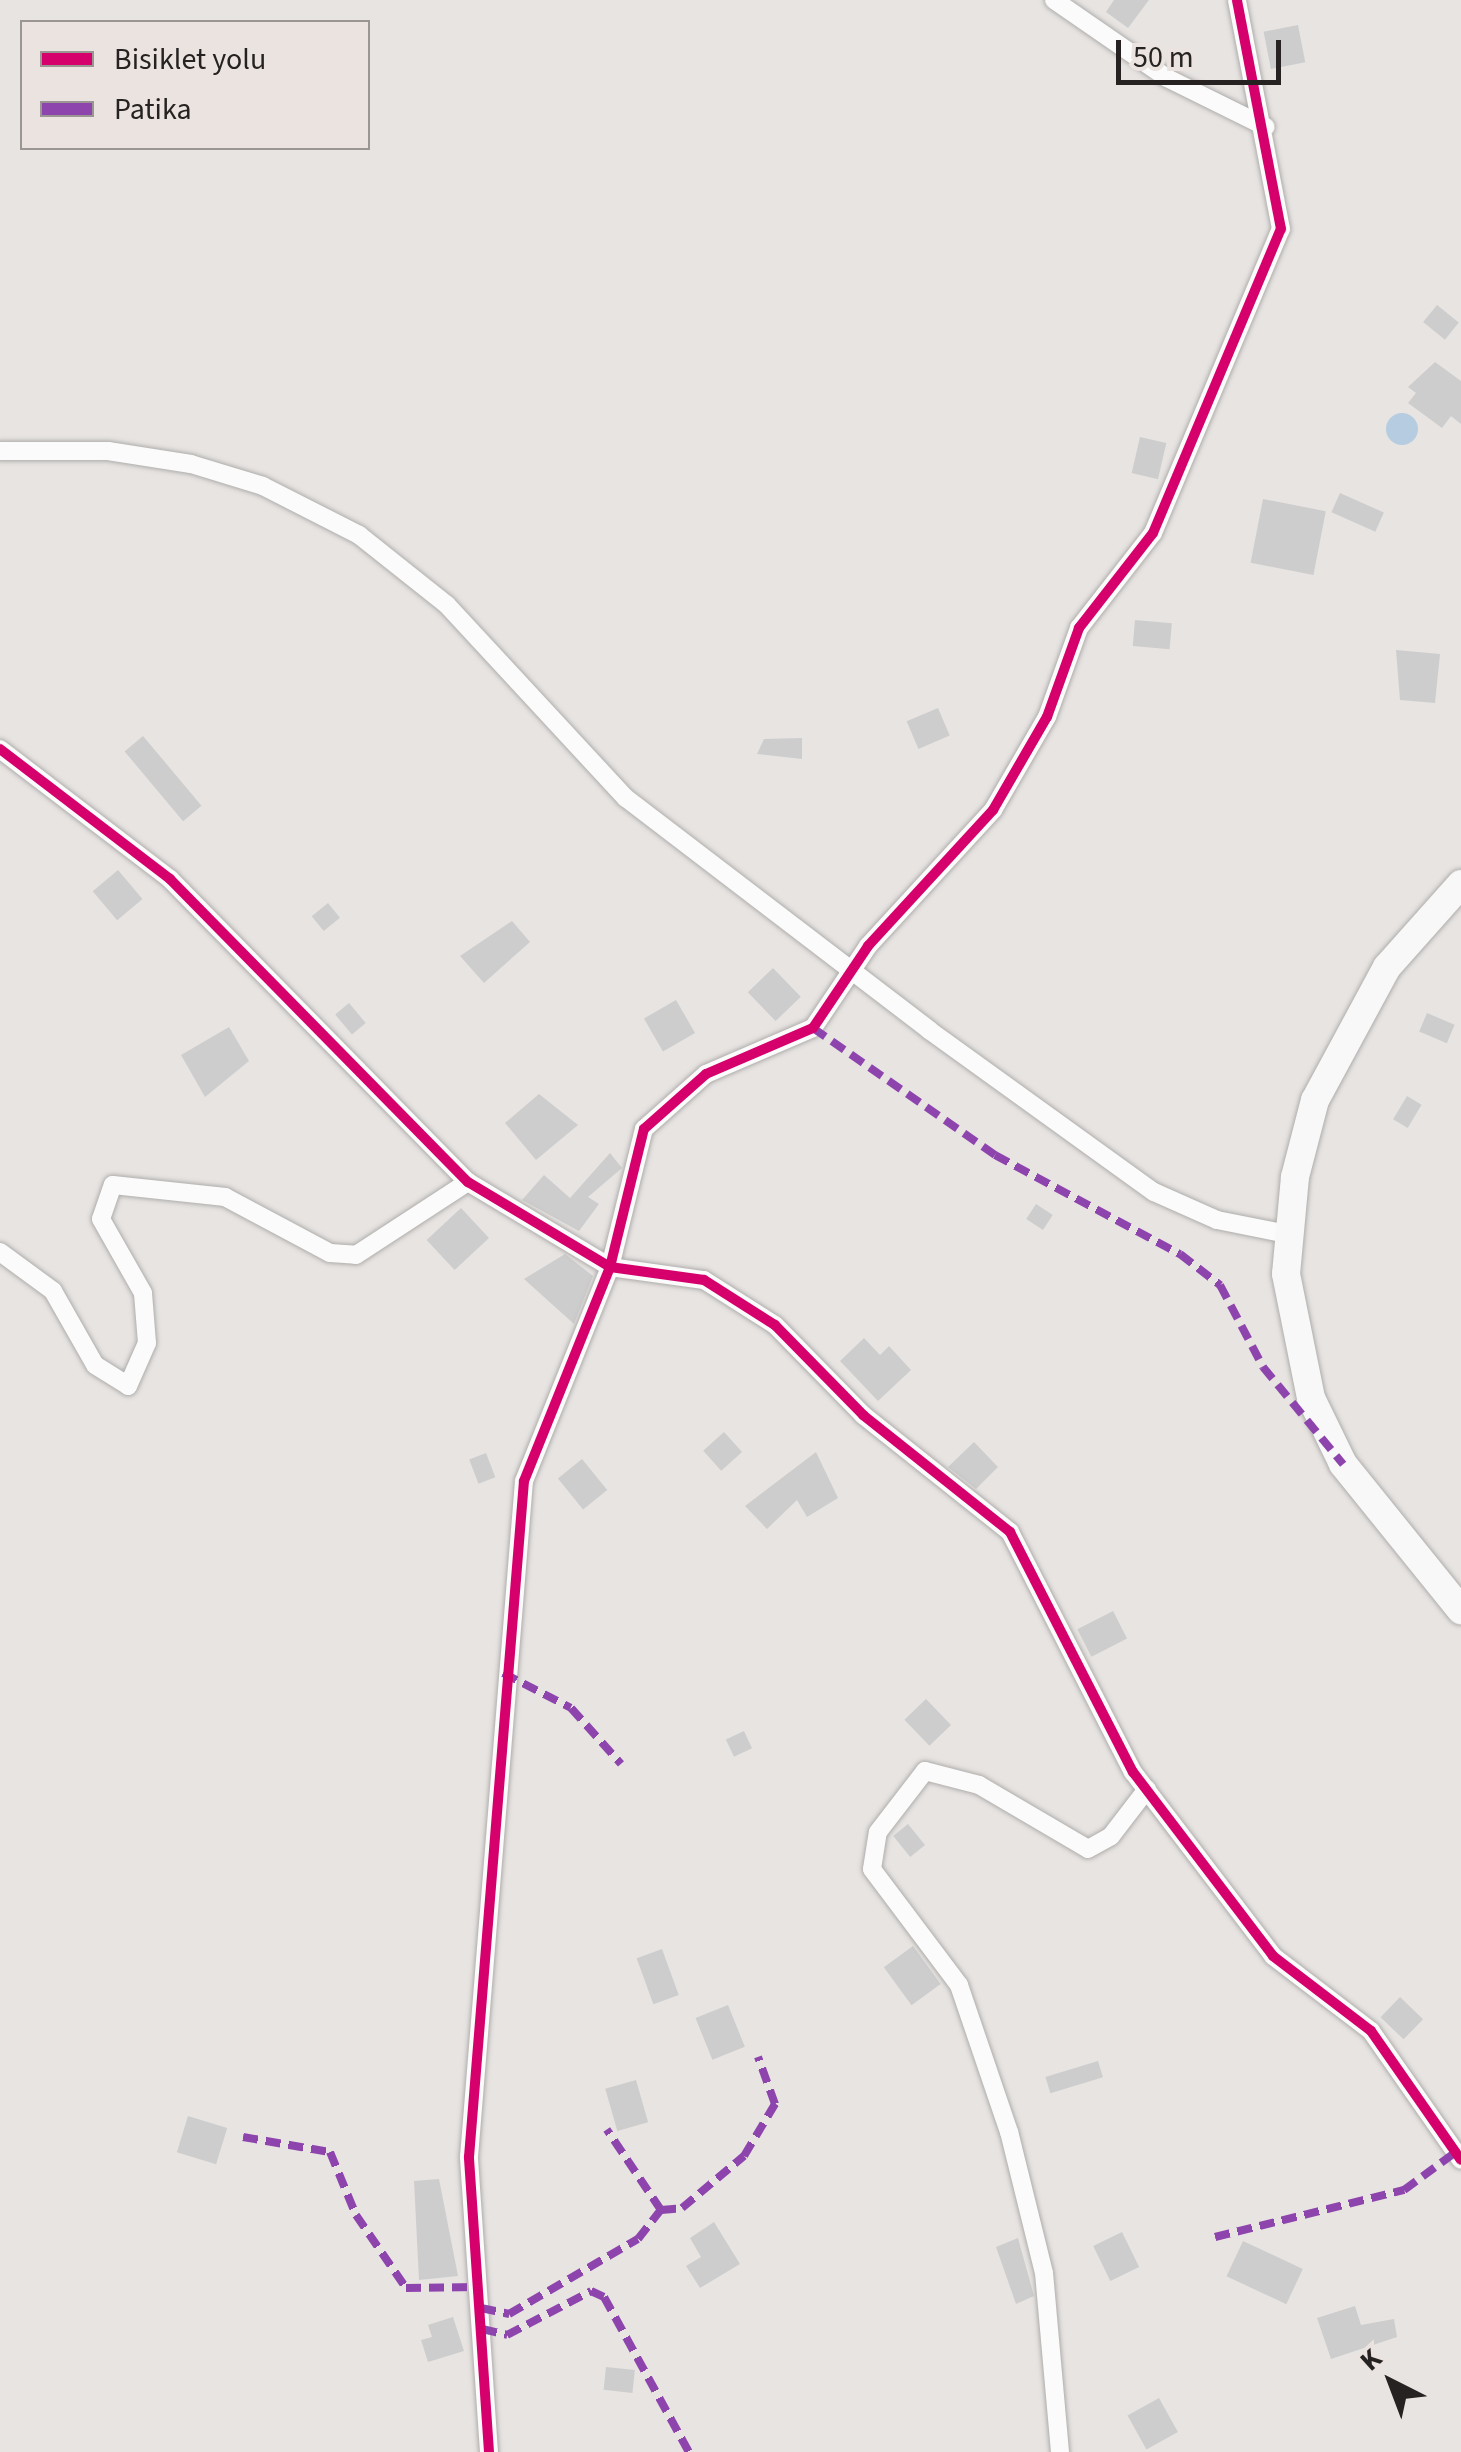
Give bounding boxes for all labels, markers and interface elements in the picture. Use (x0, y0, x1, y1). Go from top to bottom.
legend (20, 20, 370, 150)
scale bar (1121, 20, 1286, 82)
text: 50 m (1133, 36, 1194, 79)
text: Bisiklet yolu (114, 38, 266, 81)
text: Patika (114, 88, 192, 131)
north arrow (1341, 2332, 1441, 2432)
text: K (1351, 2339, 1391, 2380)

